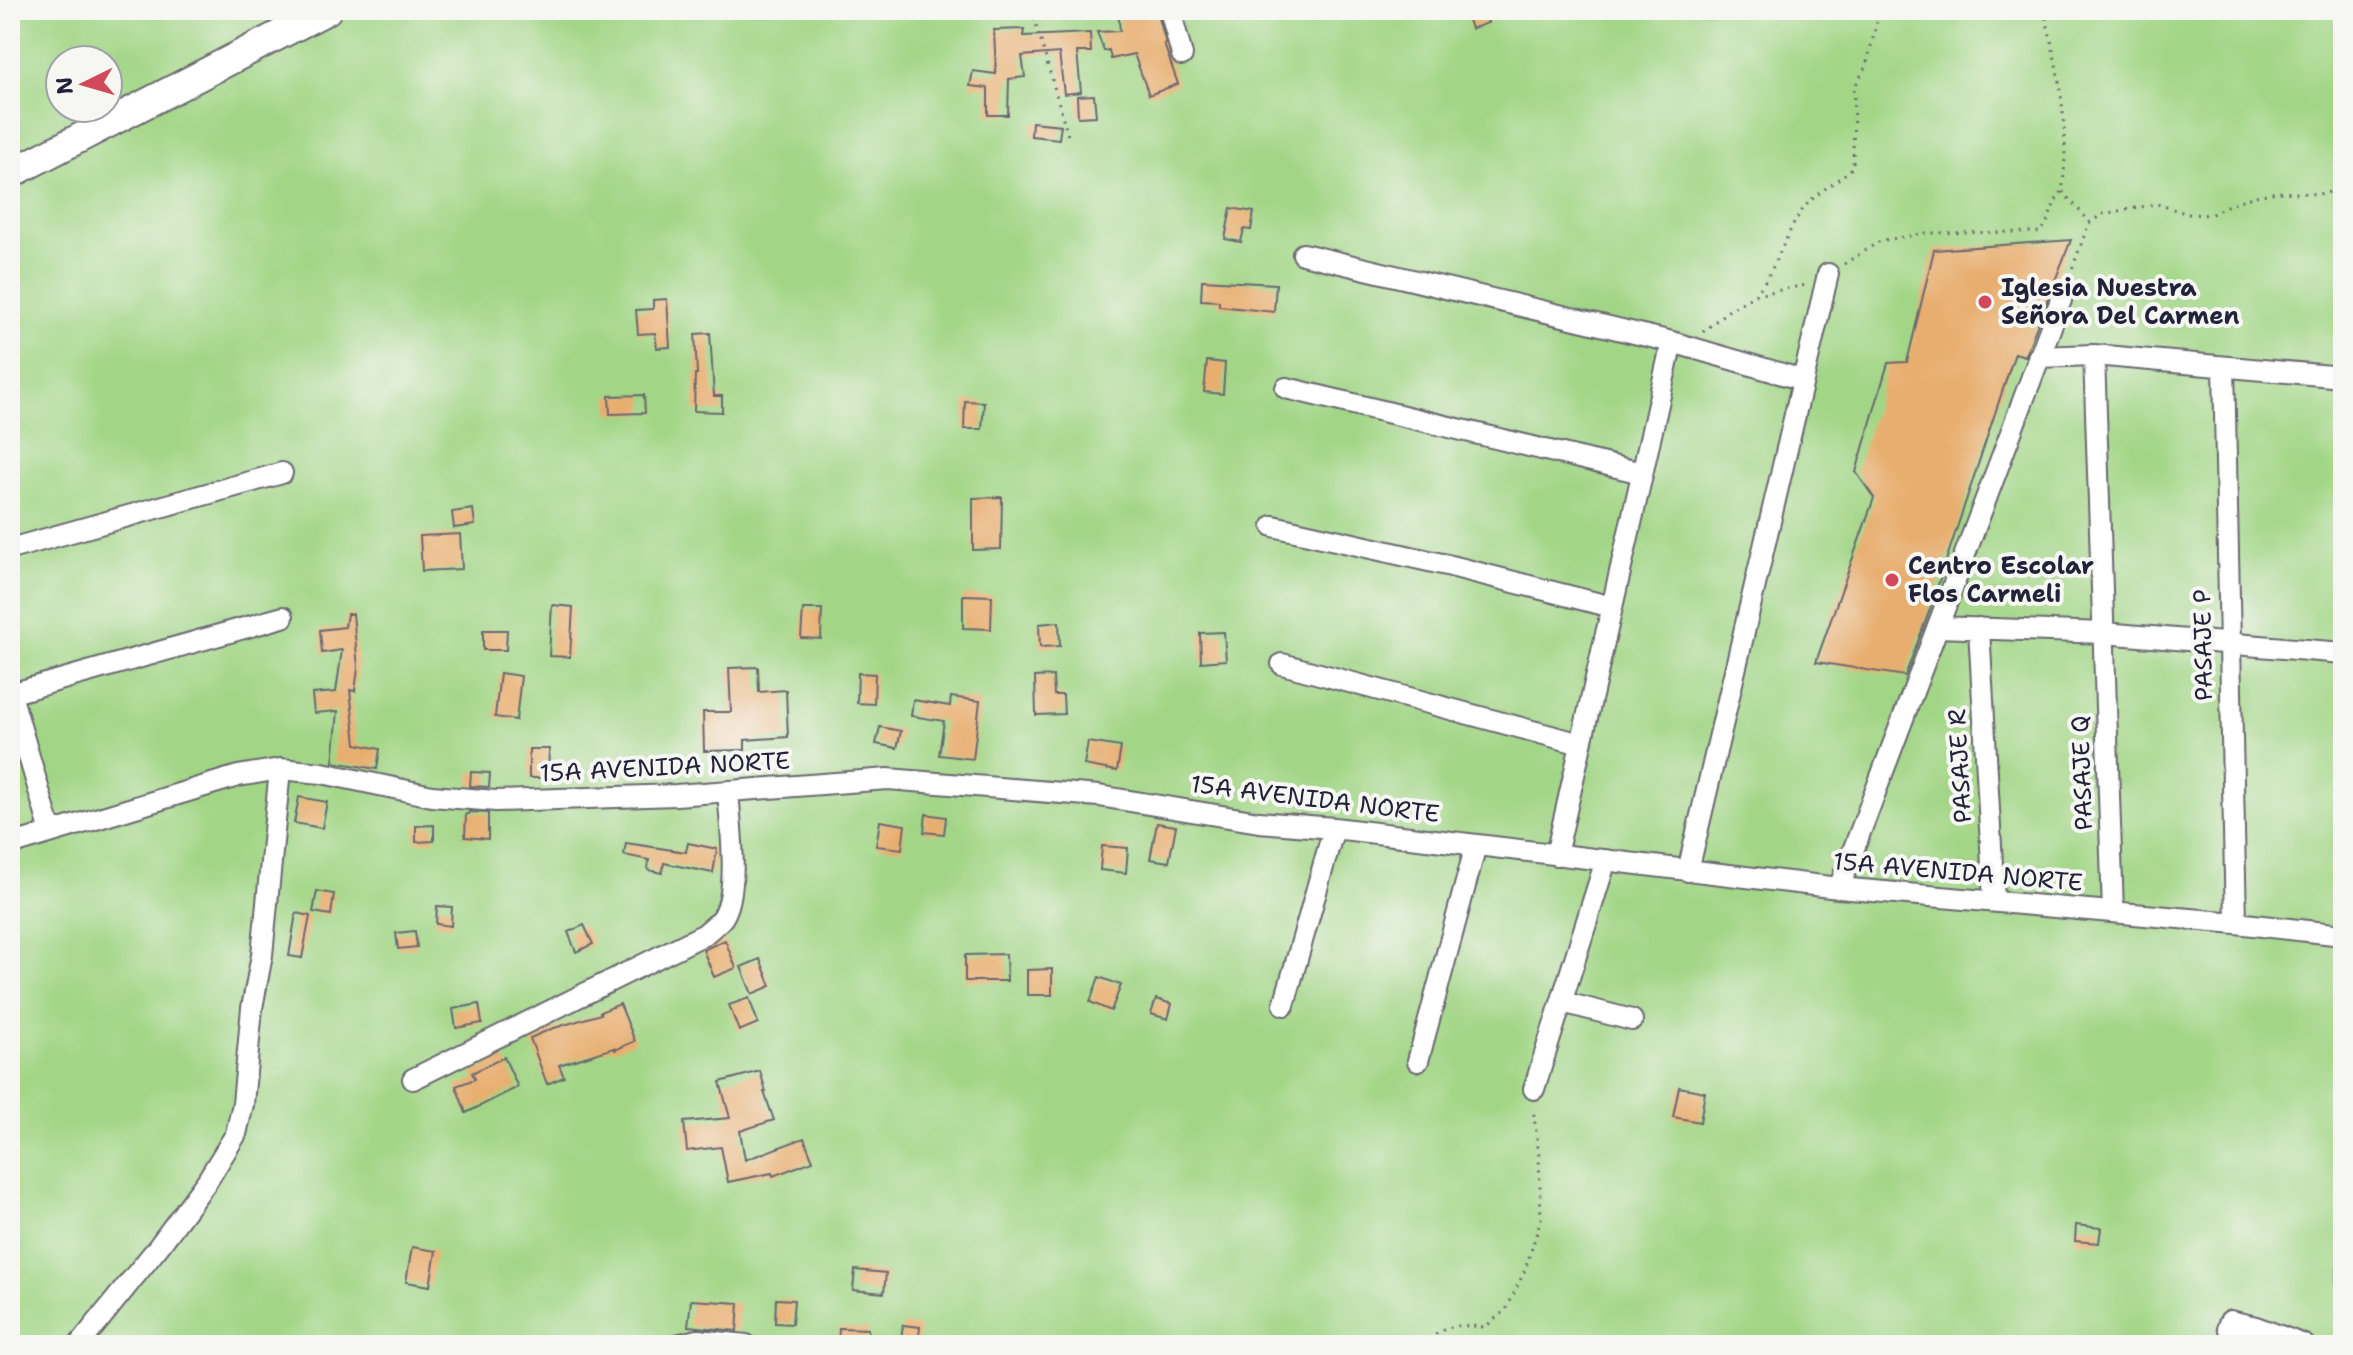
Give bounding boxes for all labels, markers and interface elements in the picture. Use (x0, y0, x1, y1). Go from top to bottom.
north arrow (44, 44, 124, 124)
text: N (49, 76, 80, 96)
place label: Iglesia Nuestra Señora Del Carmen (2001, 272, 2240, 332)
marker: Iglesia Nuestra Señora Del Carmen (1976, 293, 1994, 311)
place label: Centro Escolar Flos Carmeli (1908, 550, 2094, 610)
marker: Centro Escolar Flos Carmeli (1883, 571, 1901, 589)
street label: PASAJE P (2186, 589, 2220, 701)
street label: PASAJE R (1941, 708, 1979, 824)
street label: PASAJE Q (2064, 715, 2100, 831)
street label: 15A AVENIDA NORTE (539, 744, 791, 790)
street label: 15A AVENIDA NORTE (1189, 768, 1441, 830)
street label: 15A AVENIDA NORTE (1832, 845, 2084, 899)

